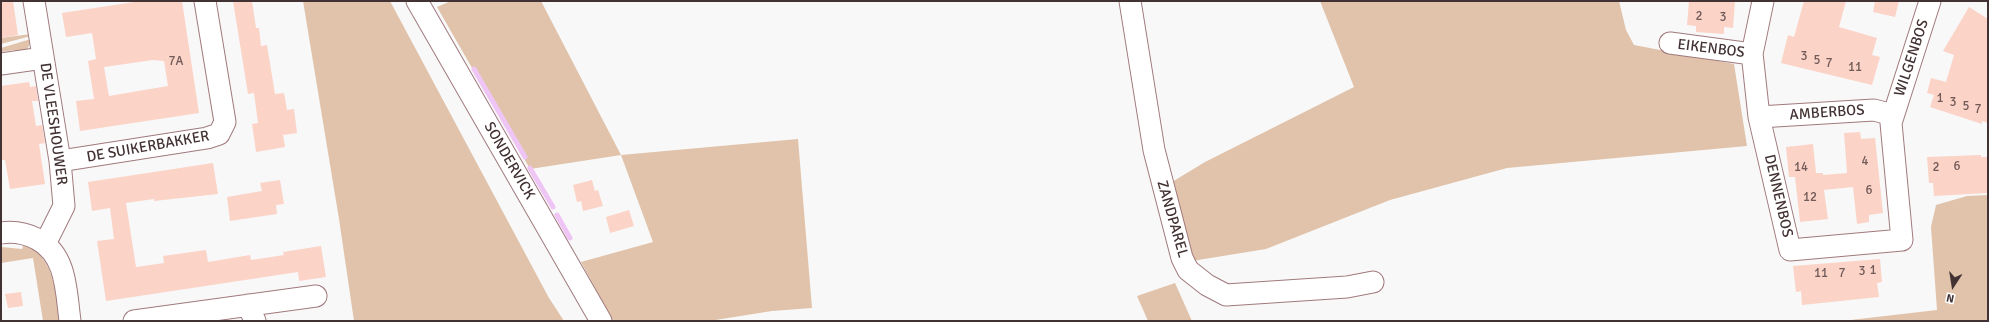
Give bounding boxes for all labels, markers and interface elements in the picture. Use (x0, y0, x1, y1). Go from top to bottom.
house number: 2 (1695, 9, 1703, 25)
house number: 3 (1719, 10, 1727, 26)
street label: WILGENBOS (1891, 17, 1933, 99)
street label: EIKENBOS (1676, 36, 1746, 62)
house number: 3 (1800, 49, 1808, 65)
house number: 5 (1813, 53, 1821, 69)
house number: 7A (169, 54, 183, 70)
house number: 7 (1825, 56, 1833, 72)
house number: 11 (1848, 60, 1862, 76)
street label: DE VLEESHOUWER (36, 62, 70, 186)
house number: 1 (1936, 91, 1944, 107)
house number: 3 (1949, 95, 1957, 111)
house number: 5 (1962, 99, 1970, 115)
street label: AMBERBOS (1789, 101, 1865, 125)
house number: 7 (1974, 102, 1982, 118)
street label: SONDERVICK (480, 119, 538, 203)
street label: DE SUIKERBAKKER (85, 127, 211, 167)
street label: DENNENBOS (1760, 153, 1796, 239)
house number: 4 (1861, 154, 1869, 170)
house number: 6 (1953, 159, 1961, 175)
house number: 14 (1794, 160, 1808, 176)
house number: 2 (1932, 160, 1940, 176)
street label: ZANDPAREL (1152, 178, 1192, 260)
house number: 6 (1865, 183, 1873, 199)
house number: 12 (1803, 190, 1817, 206)
house number: 1 (1869, 263, 1877, 279)
house number: 3 (1858, 264, 1866, 280)
house number: 11 (1814, 266, 1828, 282)
house number: 7 (1838, 266, 1846, 282)
north arrow (1933, 266, 1973, 306)
text: N (1945, 291, 1955, 305)

